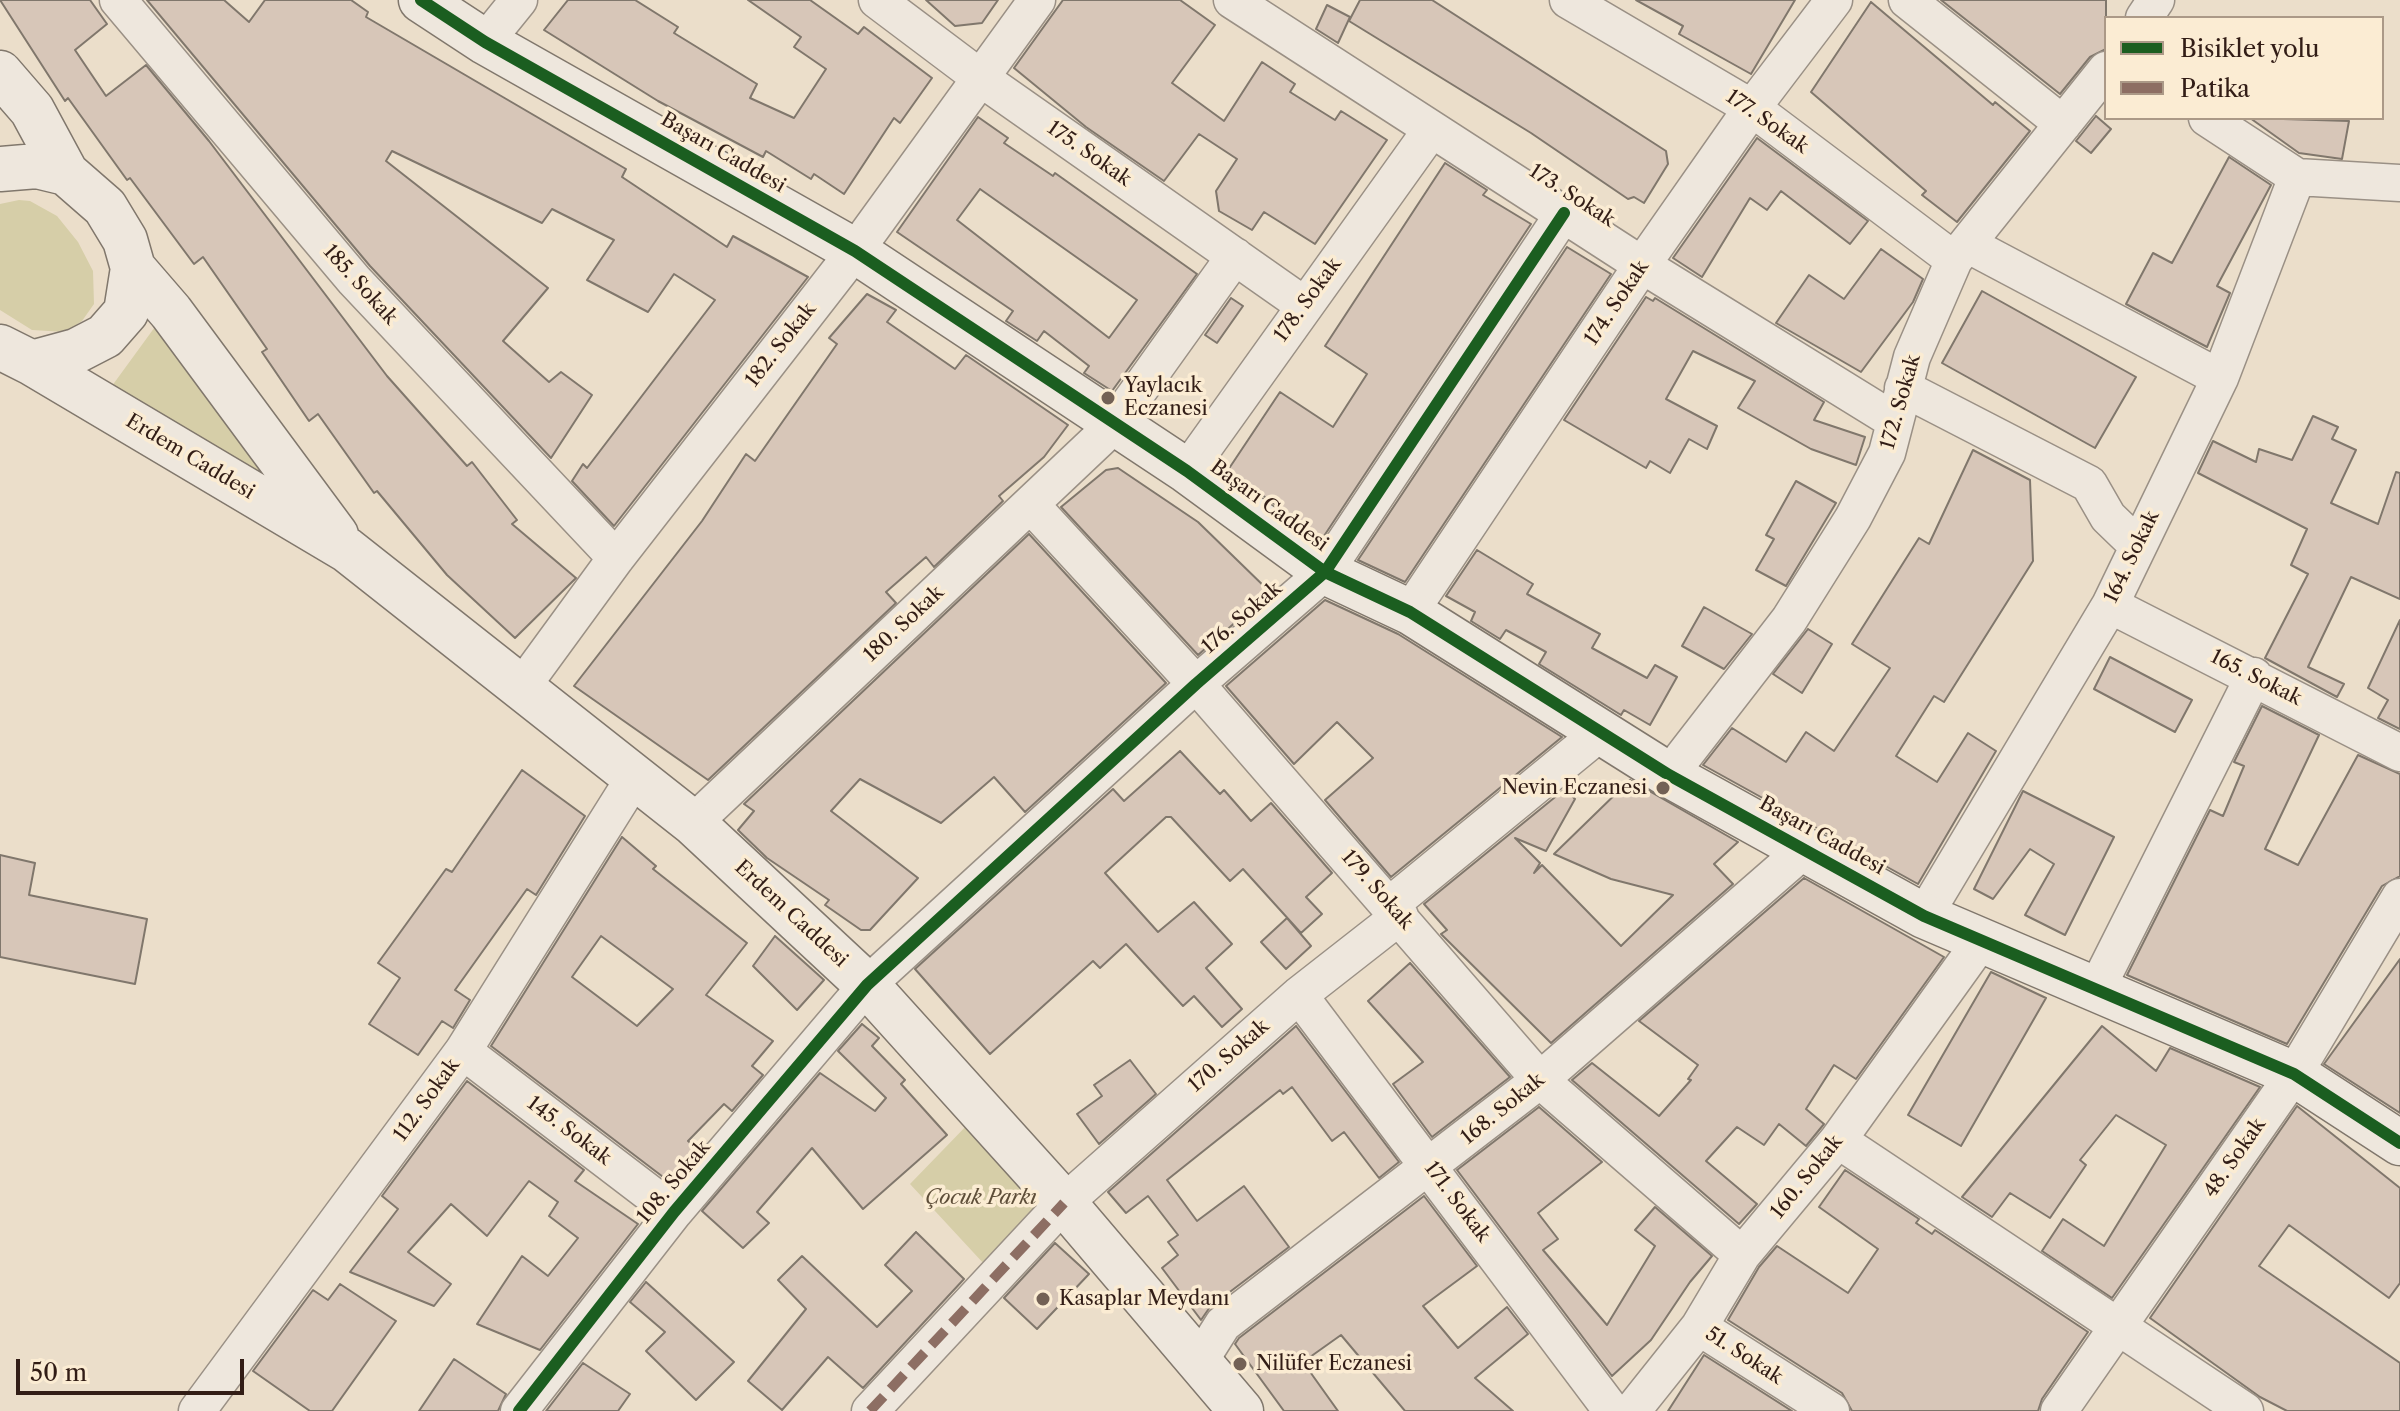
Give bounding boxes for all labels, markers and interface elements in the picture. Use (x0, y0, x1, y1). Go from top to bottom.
legend (2104, 16, 2384, 120)
text: Bisiklet yolu (2180, 34, 2320, 63)
text: Patika (2180, 74, 2250, 103)
street label: 177. Sokak (1721, 85, 1813, 159)
street label: Başarı Caddesi (656, 108, 790, 198)
street label: 175. Sokak (1042, 116, 1136, 192)
street label: 173. Sokak (1525, 159, 1619, 233)
street label: 185. Sokak (318, 240, 402, 330)
street label: 178. Sokak (1269, 253, 1347, 347)
street label: 174. Sokak (1580, 256, 1654, 350)
street label: 182. Sokak (741, 298, 821, 392)
street label: 172. Sokak (1876, 352, 1926, 452)
place label: Yaylacık Eczanesi (1124, 374, 1208, 421)
marker: Yaylacık Eczanesi (1099, 389, 1117, 407)
street label: Erdem Caddesi (121, 409, 259, 505)
street label: Başarı Caddesi (1205, 455, 1333, 557)
street label: 164. Sokak (2099, 507, 2165, 607)
street label: 176. Sokak (1197, 577, 1287, 659)
street label: 180. Sokak (859, 581, 949, 667)
street label: 165. Sokak (2206, 645, 2306, 711)
place label: Nevin Eczanesi (1502, 776, 1647, 800)
marker: Nevin Eczanesi (1654, 779, 1672, 797)
street label: Başarı Caddesi (1755, 792, 1889, 880)
street label: 179. Sokak (1336, 845, 1418, 935)
street label: Erdem Caddesi (730, 856, 852, 972)
street label: 170. Sokak (1184, 1015, 1274, 1097)
street label: 112. Sokak (389, 1054, 465, 1146)
street label: 168. Sokak (1457, 1068, 1549, 1150)
street label: 145. Sokak (522, 1092, 616, 1170)
street label: 48. Sokak (2199, 1114, 2271, 1202)
street label: 160. Sokak (1766, 1130, 1848, 1224)
street label: 108. Sokak (632, 1136, 716, 1228)
street label: 171. Sokak (1419, 1157, 1495, 1247)
park label: Çocuk Parkı (925, 1186, 1037, 1210)
place label: Kasaplar Meydanı (1059, 1287, 1229, 1311)
marker: Kasaplar Meydanı (1034, 1290, 1052, 1308)
street label: 51. Sokak (1701, 1322, 1787, 1390)
scale bar (20, 1343, 248, 1393)
place label: Nilüfer Eczanesi (1256, 1352, 1412, 1376)
marker: Nilüfer Eczanesi (1231, 1355, 1249, 1373)
text: 50 m (30, 1358, 87, 1387)

